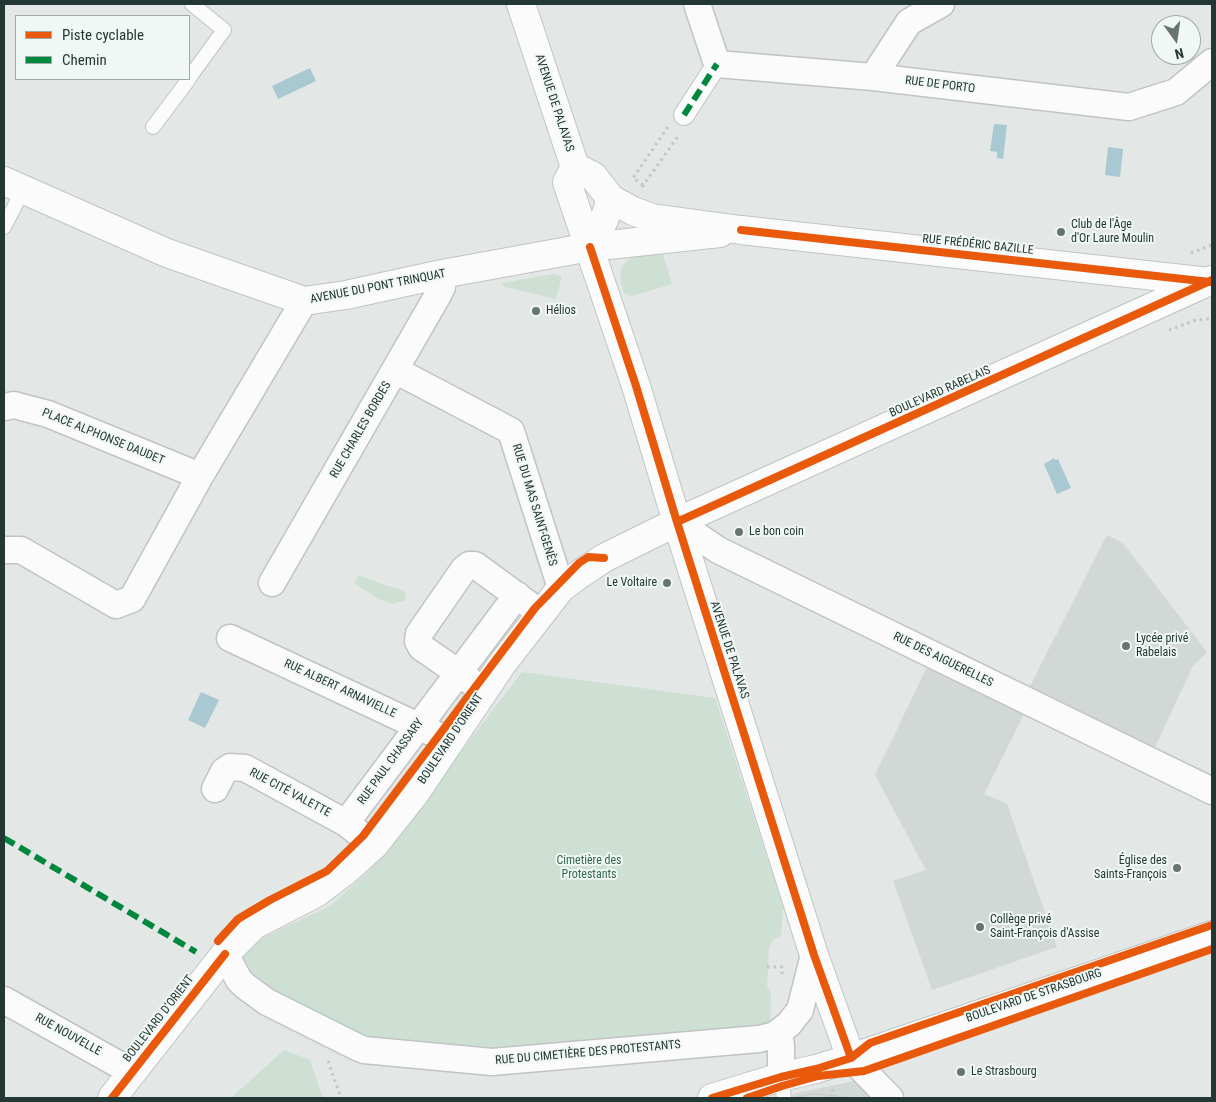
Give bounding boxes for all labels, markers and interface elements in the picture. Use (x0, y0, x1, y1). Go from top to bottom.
legend (15, 15, 190, 80)
north arrow (1151, 15, 1201, 65)
text: Piste cyclable (62, 26, 144, 44)
text: N (1173, 45, 1185, 62)
text: Chemin (62, 51, 107, 69)
street label: AVENUE DE PALAVAS (531, 52, 577, 154)
street label: RUE DE PORTO (904, 74, 976, 96)
place label: Club de l'Âge d'Or Laure Moulin (1071, 218, 1154, 246)
marker: Club de l'Âge d'Or Laure Moulin (1055, 226, 1067, 238)
street label: RUE FRÉDÉRIC BAZILLE (922, 232, 1034, 258)
street label: AVENUE DU PONT TRINQUAT (309, 267, 447, 307)
place label: Hélios (546, 304, 576, 318)
marker: Hélios (530, 305, 542, 317)
street label: BOULEVARD RABELAIS (887, 363, 993, 421)
street label: RUE CHARLES BORDES (327, 379, 395, 481)
street label: PLACE ALPHONSE DAUDET (40, 406, 166, 468)
street label: RUE DU MAS SAINT-GENÈS (509, 442, 559, 568)
place label: Le bon coin (749, 525, 804, 539)
marker: Le bon coin (733, 526, 745, 538)
place label: Le Voltaire (606, 576, 657, 590)
marker: Le Voltaire (661, 577, 673, 589)
street label: AVENUE DE PALAVAS (706, 599, 752, 701)
street label: RUE DES AIGUERELLES (891, 630, 995, 690)
place label: Lycée privé Rabelais (1136, 632, 1188, 660)
marker: Lycée privé Rabelais (1120, 640, 1132, 652)
street label: RUE ALBERT ARNAVIELLE (282, 657, 398, 721)
street label: BOULEVARD D'ORIENT (415, 691, 487, 787)
street label: RUE PAUL CHASSARY (355, 716, 427, 808)
street label: RUE CITÉ VALETTE (247, 766, 333, 820)
park label: Cimetière des Protestants (556, 854, 622, 882)
place label: Église des Saints-François (1094, 854, 1167, 882)
marker: Église des Saints-François (1171, 862, 1183, 874)
place label: Collège privé Saint-François d'Assise (990, 913, 1099, 941)
marker: Collège privé Saint-François d'Assise (974, 921, 986, 933)
street label: BOULEVARD DE STRASBOURG (964, 966, 1104, 1026)
street label: BOULEVARD D'ORIENT (121, 973, 197, 1065)
street label: RUE NOUVELLE (32, 1011, 104, 1059)
street label: RUE DU CIMETIÈRE DES PROTESTANTS (495, 1038, 681, 1068)
place label: Le Strasbourg (971, 1065, 1037, 1079)
marker: Le Strasbourg (955, 1066, 967, 1078)

